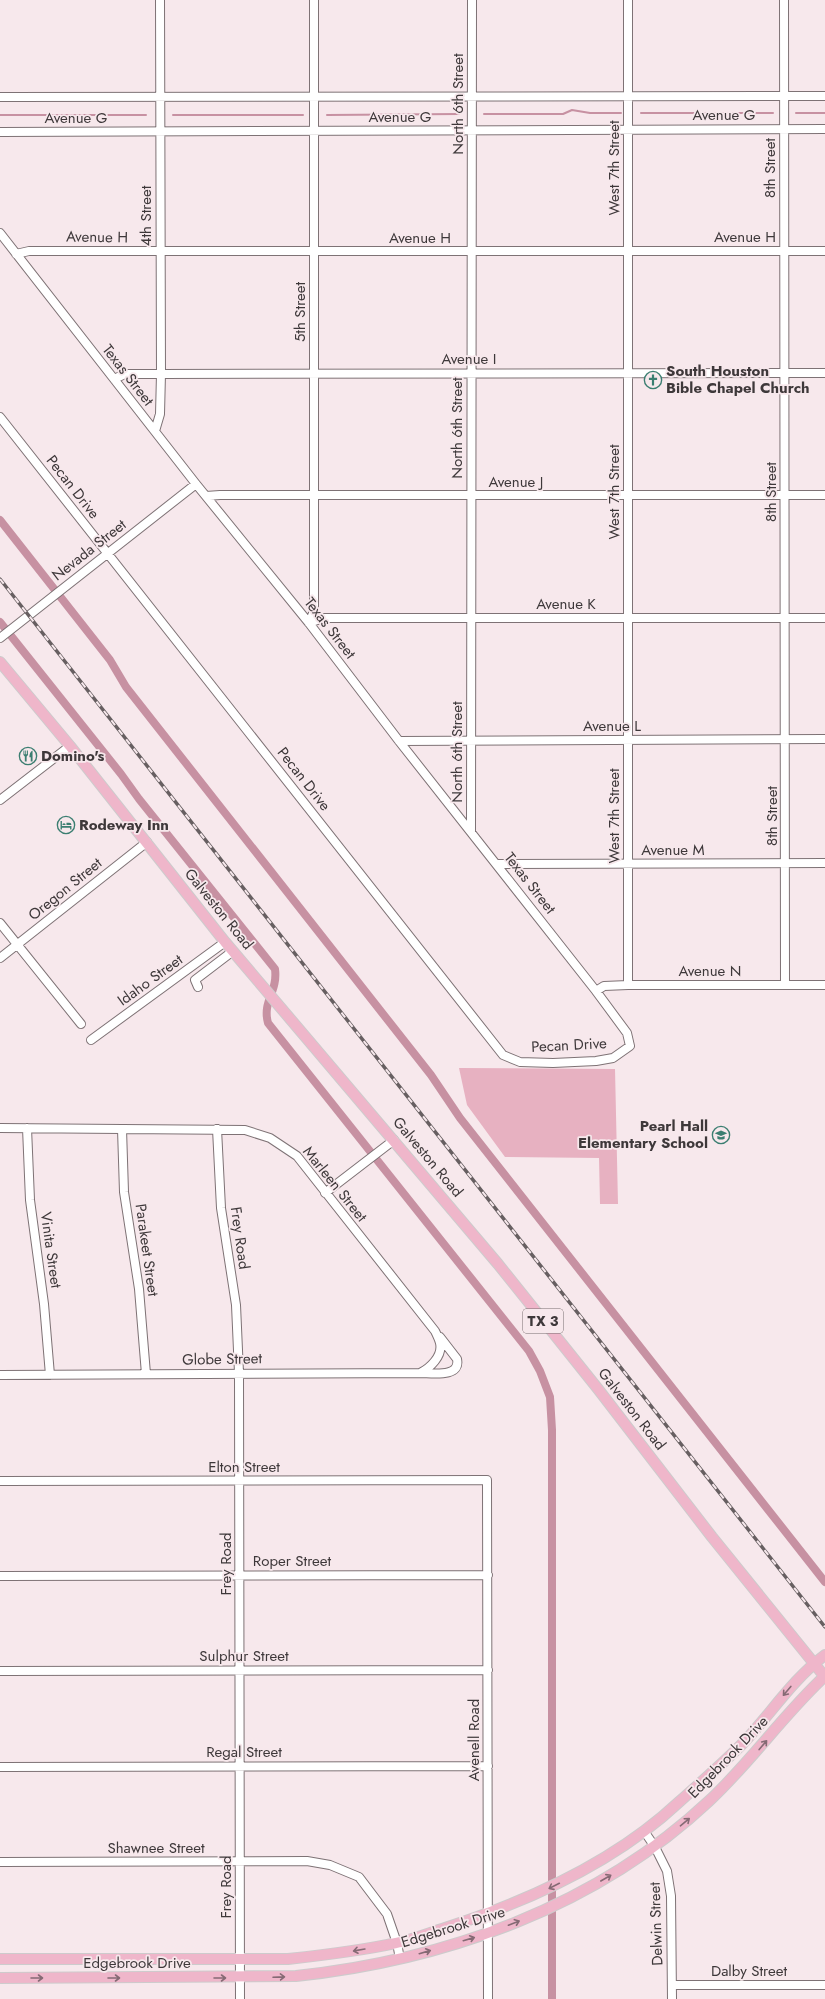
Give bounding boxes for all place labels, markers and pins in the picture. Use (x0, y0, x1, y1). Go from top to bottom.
place label: South Houston Bible Chapel Church (666, 360, 810, 399)
church icon: South Houston Bible Chapel Church (643, 370, 663, 390)
place label: Domino's (41, 745, 104, 767)
restaurant icon: Domino's (18, 746, 38, 766)
place label: Rodeway Inn (79, 814, 169, 836)
hotel icon: Rodeway Inn (56, 815, 76, 835)
place label: Pearl Hall Elementary School (578, 1115, 708, 1154)
school or university icon: Pearl Hall Elementary School (711, 1125, 731, 1145)

